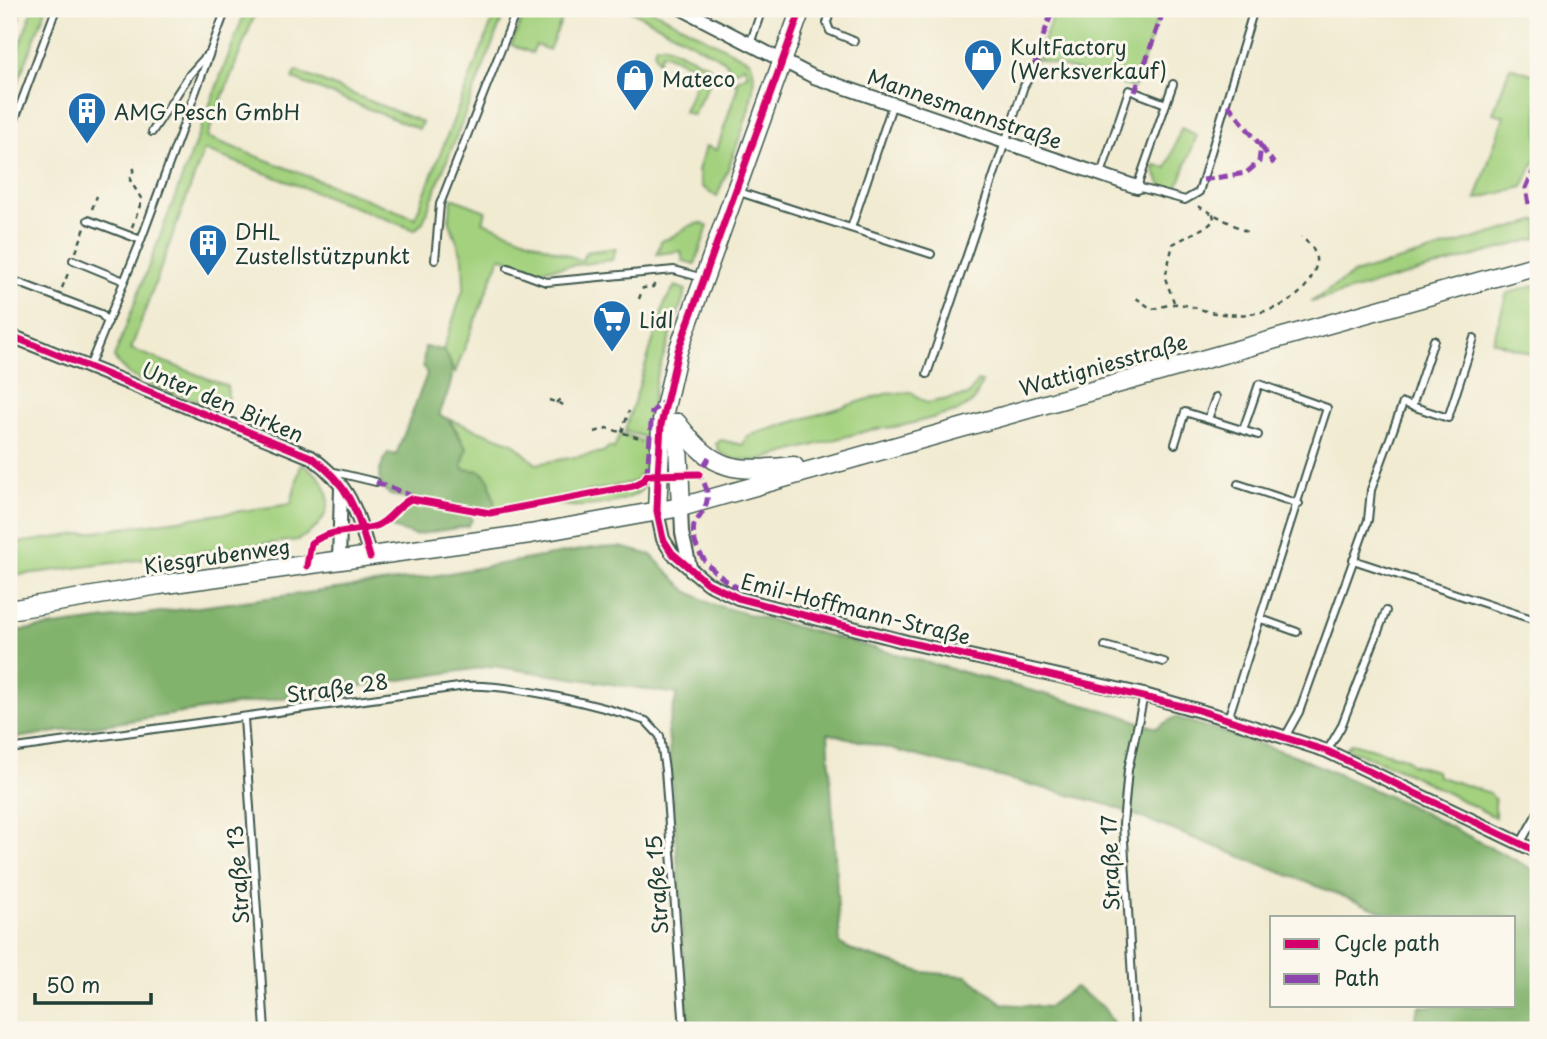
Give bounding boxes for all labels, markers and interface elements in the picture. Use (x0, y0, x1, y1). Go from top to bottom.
place label: KultFactory (Werksverkauf) (1010, 30, 1167, 86)
shop icon: KultFactory (Werksverkauf) (962, 37, 1004, 92)
shop icon: Mateco (614, 57, 656, 112)
street label: Mannesmannstraße (863, 60, 1067, 156)
place label: Mateco (662, 62, 735, 94)
building icon: AMG Pesch GmbH (66, 90, 108, 145)
place label: AMG Pesch GmbH (114, 95, 300, 127)
place label: DHL Zustellstützpunkt (235, 215, 410, 271)
building icon: DHL Zustellstützpunkt (187, 222, 229, 277)
supermarket icon: Lidl (591, 298, 633, 353)
place label: Lidl (639, 303, 674, 335)
street label: Wattigniesstraße (1015, 325, 1191, 403)
street label: Unter den Birken (137, 352, 309, 450)
street label: Kiesgrubenweg (142, 529, 292, 581)
street label: Emil-Hoffmann-Straße (738, 564, 974, 652)
street label: Straße 28 (284, 664, 390, 710)
street label: Straße 17 (1091, 814, 1127, 912)
street label: Straße 13 (218, 824, 256, 926)
street label: Straße 15 (637, 834, 675, 936)
legend (1270, 916, 1516, 1007)
text: Cycle path (1334, 926, 1440, 958)
text: Path (1334, 961, 1379, 993)
scale bar (35, 962, 150, 1006)
text: 50 m (46, 968, 100, 1000)

